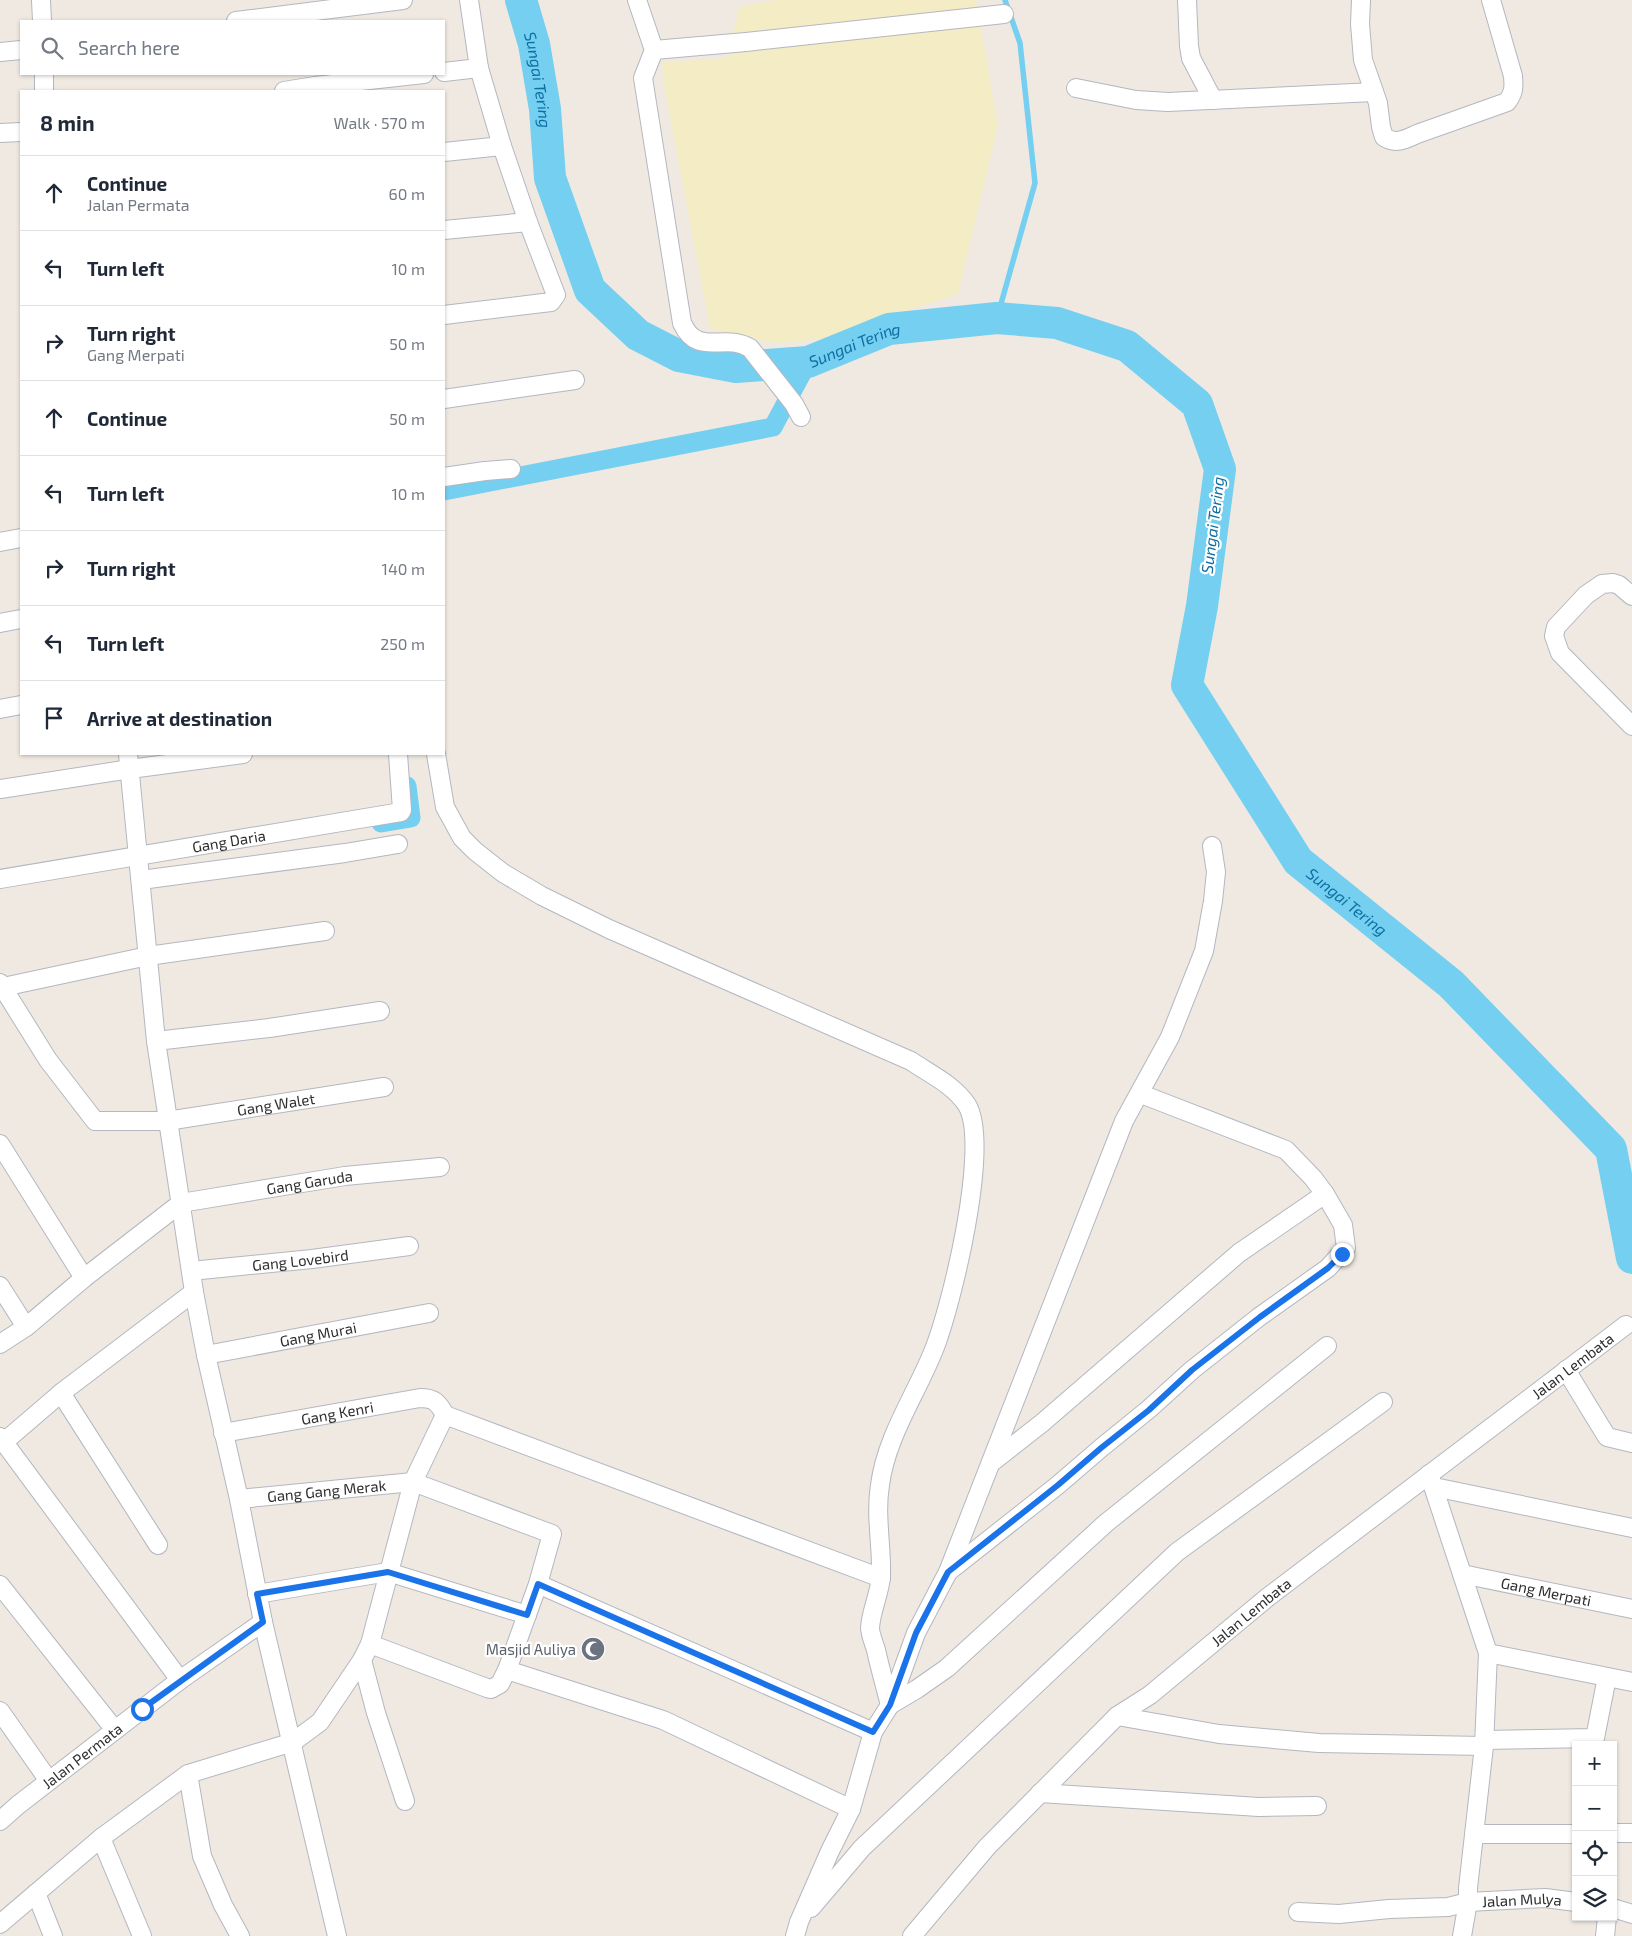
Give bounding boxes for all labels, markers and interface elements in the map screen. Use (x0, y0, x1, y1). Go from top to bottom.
search box (20, 20, 445, 75)
water label: Sungai Tering (521, 29, 556, 129)
icon: search (38, 34, 66, 62)
text: Search here (78, 36, 180, 59)
text: 8 min (40, 110, 95, 135)
text: Walk · 570 m (334, 113, 425, 132)
text: Continue (87, 172, 167, 195)
icon: ahead (40, 179, 68, 207)
text: 60 m (389, 184, 425, 203)
text: Jalan Permata (87, 195, 190, 214)
icon: left (40, 254, 68, 282)
text: Turn left (87, 257, 164, 280)
text: 10 m (391, 259, 425, 278)
water label: Sungai Tering (806, 318, 901, 370)
text: Turn right (87, 322, 175, 345)
icon: right (40, 329, 68, 357)
text: 50 m (389, 334, 425, 353)
text: Gang Merpati (87, 345, 185, 364)
icon: ahead (40, 404, 68, 432)
text: Continue (87, 407, 167, 430)
text: 50 m (389, 409, 425, 428)
water label: Sungai Tering (1197, 475, 1227, 575)
icon: left (40, 479, 68, 507)
text: Turn left (87, 482, 164, 505)
text: 10 m (391, 484, 425, 503)
icon: right (40, 554, 68, 582)
text: Turn right (87, 557, 175, 580)
text: 140 m (382, 559, 425, 578)
icon: left (40, 629, 68, 657)
text: Turn left (87, 632, 164, 655)
text: 250 m (380, 634, 425, 653)
icon: arrive (40, 704, 68, 732)
text: Arrive at destination (87, 707, 272, 730)
street label: Gang Daria (191, 826, 267, 856)
water label: Sungai Tering (1304, 863, 1392, 939)
street label: Gang Walet (236, 1089, 316, 1119)
street label: Gang Garuda (265, 1166, 354, 1198)
route end (1331, 1243, 1354, 1266)
street label: Gang Lovebird (251, 1245, 350, 1274)
street label: Gang Murai (278, 1318, 358, 1350)
street label: Jalan Lembata (1528, 1329, 1617, 1402)
street label: Gang Kenri (300, 1397, 375, 1428)
street label: Gang Gang Merak (266, 1476, 387, 1505)
street label: Gang Merpati (1499, 1573, 1593, 1609)
street label: Jalan Lembata (1207, 1574, 1295, 1650)
mosque icon: Masjid Auliya (580, 1636, 606, 1662)
place label: Masjid Auliya (486, 1640, 576, 1659)
route start (131, 1698, 154, 1721)
street label: Jalan Permata (38, 1719, 126, 1792)
map controls (1572, 1741, 1617, 1921)
button: + (1572, 1741, 1617, 1786)
button: − (1572, 1786, 1617, 1831)
button: locate (1572, 1831, 1617, 1876)
button: layers (1572, 1876, 1617, 1921)
street label: Jalan Mulya (1481, 1889, 1563, 1910)

